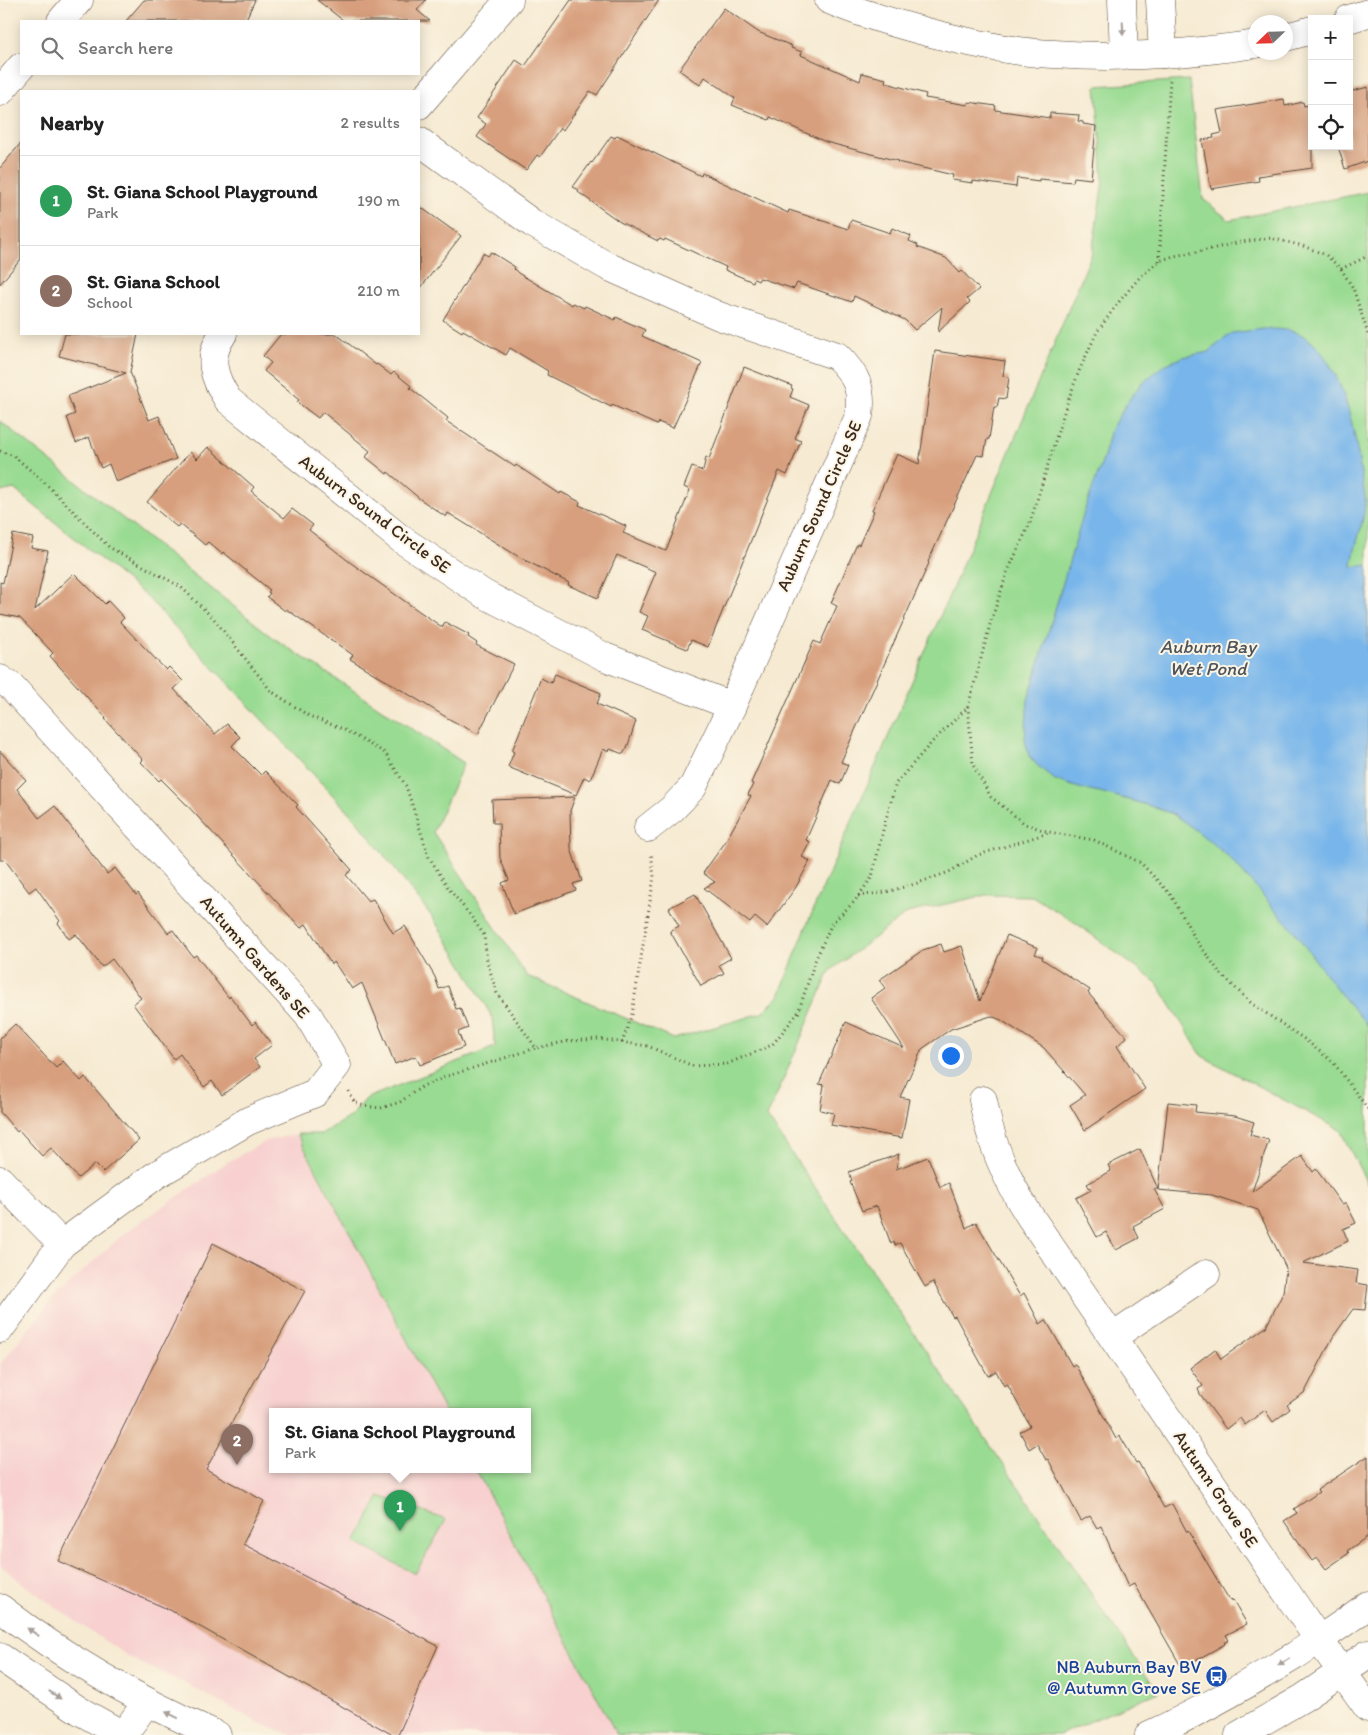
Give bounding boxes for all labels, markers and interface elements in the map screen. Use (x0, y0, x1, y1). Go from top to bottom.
north arrow (1248, 15, 1293, 60)
map controls (1308, 15, 1353, 150)
button: + (1308, 15, 1353, 60)
search box (20, 20, 420, 75)
one-way arrow (1119, 20, 1127, 36)
icon: search (38, 34, 66, 62)
text: Search here (78, 36, 173, 59)
button: − (1308, 60, 1353, 105)
button: locate (1308, 105, 1353, 150)
text: Nearby (40, 110, 104, 135)
text: 2 results (340, 113, 400, 132)
text: St. Giana School Playground (87, 180, 317, 203)
text: 1 (52, 191, 60, 210)
text: 190 m (357, 191, 400, 210)
text: Park (87, 203, 118, 222)
text: St. Giana School (87, 270, 220, 293)
text: 2 (52, 281, 60, 300)
text: 210 m (357, 281, 400, 300)
text: School (87, 293, 133, 312)
street label: Auburn Sound Circle SE (771, 417, 867, 595)
street label: Auburn Sound Circle SE (295, 450, 455, 578)
water label: Auburn Bay Wet Pond (1160, 635, 1258, 680)
street label: Autumn Gardens SE (195, 891, 315, 1023)
your location (938, 1043, 964, 1069)
popup (269, 1408, 531, 1473)
text: St. Giana School Playground (285, 1420, 515, 1443)
pin: 2 (221, 1424, 253, 1465)
street label: Autumn Grove SE (1169, 1426, 1263, 1552)
text: Park (285, 1443, 316, 1462)
pin: 1 (384, 1490, 416, 1531)
one-way arrow (26, 1627, 40, 1637)
place label: NB Auburn Bay BV @ Autumn Grove SE (1047, 1656, 1201, 1699)
one-way arrow (1278, 1657, 1291, 1666)
bus stop icon: NB Auburn Bay BV @ Autumn Grove SE (1205, 1665, 1229, 1689)
one-way arrow (48, 1690, 61, 1699)
one-way arrow (165, 1711, 180, 1719)

